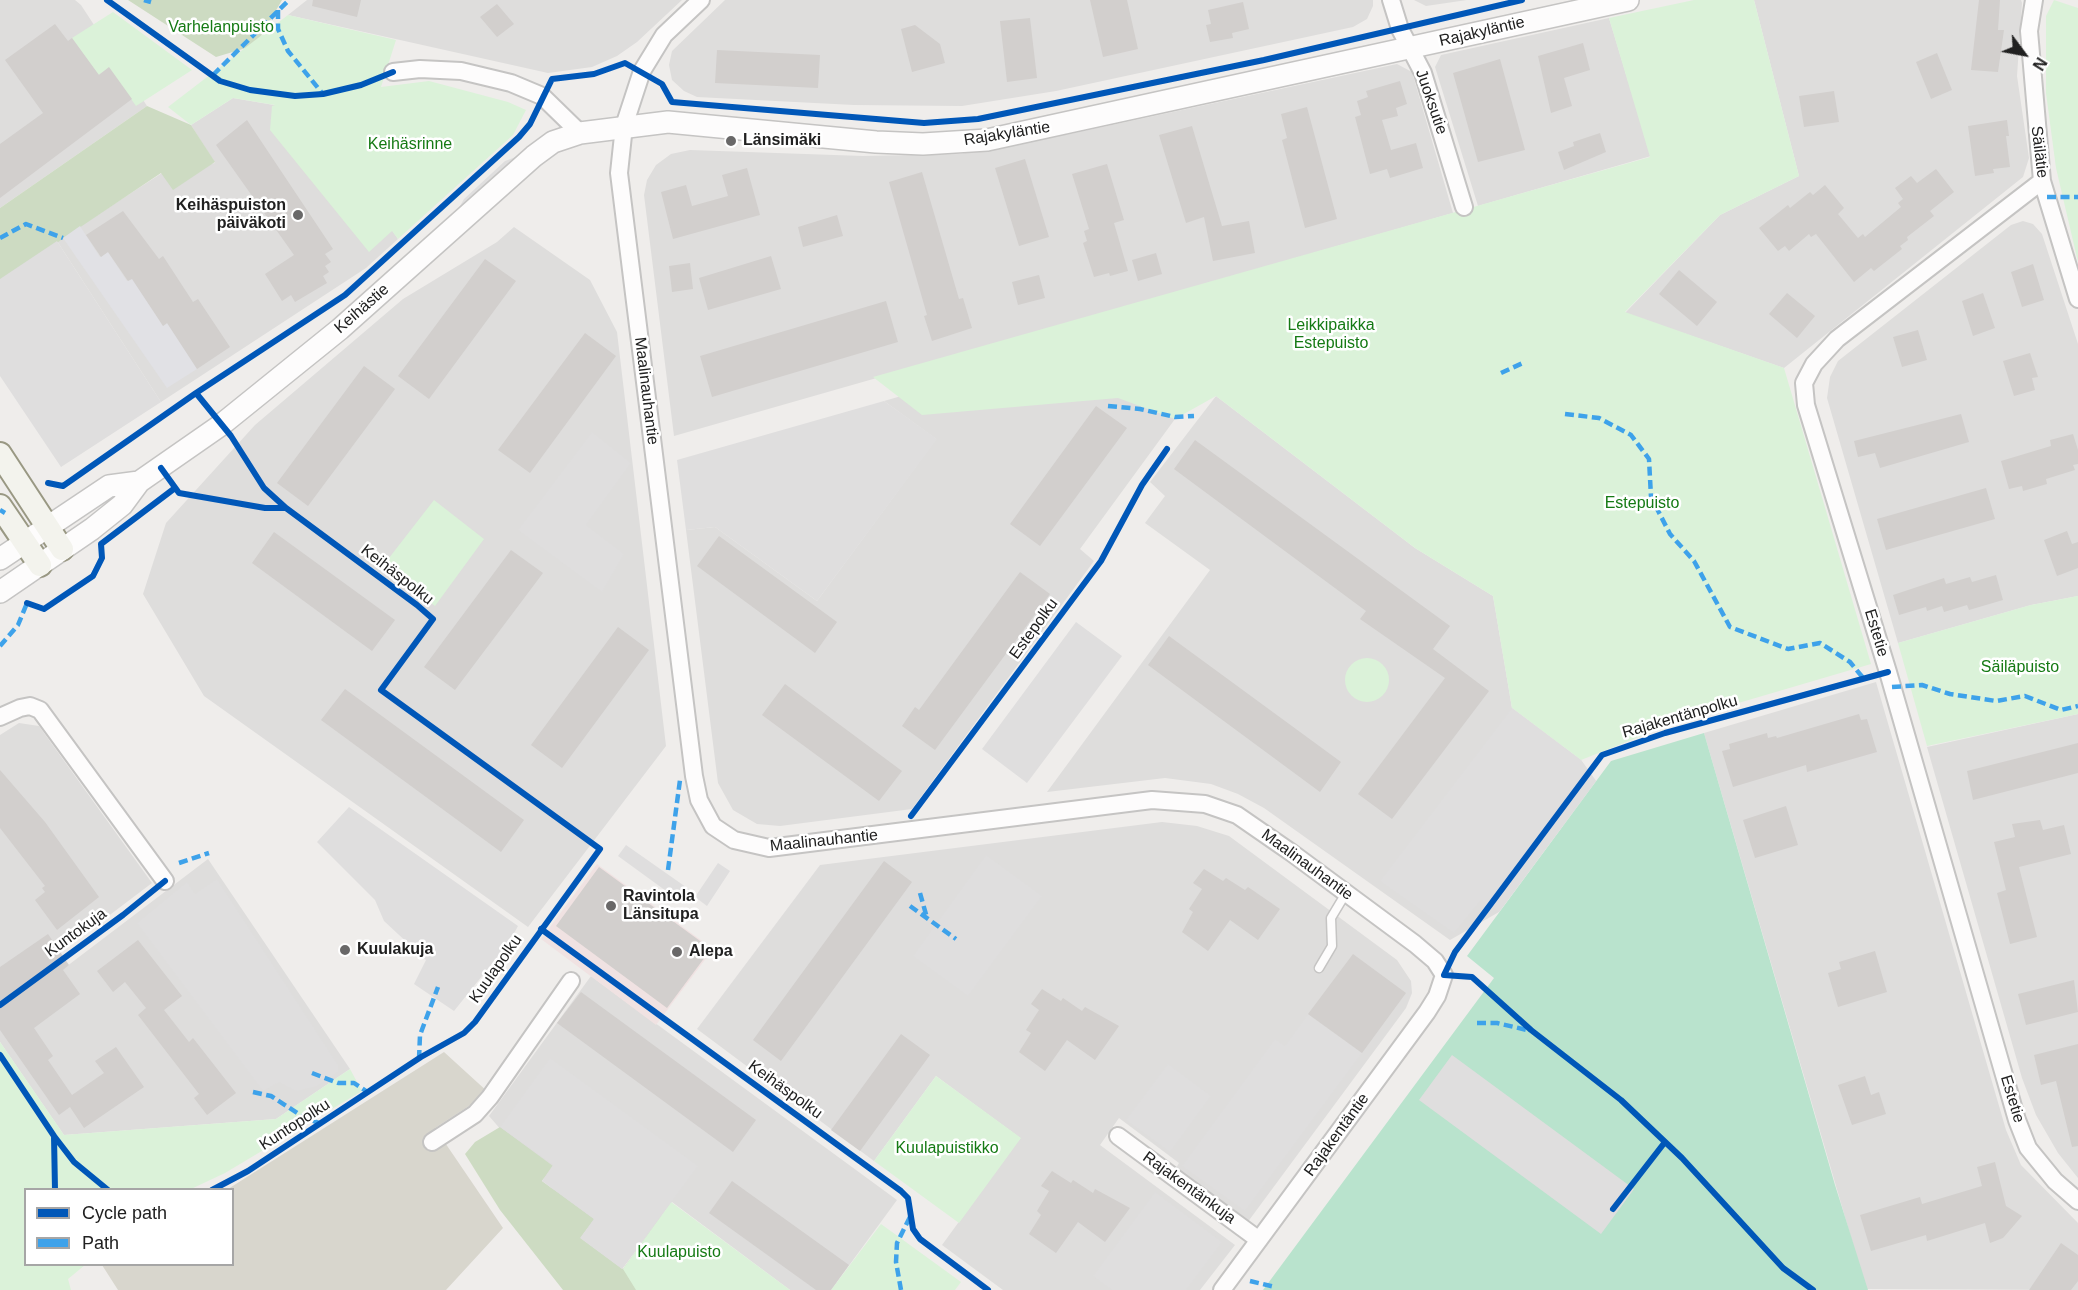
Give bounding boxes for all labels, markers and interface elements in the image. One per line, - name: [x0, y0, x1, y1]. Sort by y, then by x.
- street label: Rajakyläntie: [1437, 13, 1527, 51]
- park label: Varhelanpuisto: [168, 18, 274, 38]
- north arrow: [1994, 24, 2054, 84]
- text: N: [2029, 54, 2050, 73]
- street label: Juoksutie: [1411, 67, 1451, 137]
- street label: Rajakyläntie: [962, 118, 1052, 150]
- street label: Säilätie: [2026, 125, 2052, 179]
- place label: Länsimäki: [743, 131, 821, 151]
- marker: Länsimäki: [724, 134, 738, 148]
- park label: Keihäsrinne: [368, 135, 452, 155]
- place label: Keihäspuiston päiväkoti: [176, 196, 286, 234]
- marker: Keihäspuiston päiväkoti: [291, 208, 305, 222]
- street label: Keihästie: [331, 280, 393, 338]
- park label: Leikkipaikka Estepuisto: [1287, 316, 1375, 354]
- street label: Maalinauhantie: [630, 336, 662, 446]
- park label: Estepuisto: [1605, 494, 1679, 514]
- street label: Keihäspolku: [357, 541, 437, 609]
- street label: Estepolku: [1006, 595, 1062, 663]
- street label: Estetie: [1860, 607, 1892, 659]
- park label: Säiläpuisto: [1981, 658, 2059, 678]
- street label: Rajakentänpolku: [1620, 691, 1740, 743]
- street label: Maalinauhantie: [1257, 825, 1357, 905]
- street label: Maalinauhantie: [769, 826, 879, 856]
- place label: Ravintola Länsitupa: [623, 887, 699, 925]
- marker: Ravintola Länsitupa: [604, 899, 618, 913]
- street label: Kuntokuja: [42, 904, 110, 962]
- street label: Kuulapolku: [465, 931, 527, 1007]
- place label: Kuulakuja: [357, 940, 433, 960]
- place label: Alepa: [689, 942, 733, 962]
- marker: Kuulakuja: [338, 943, 352, 957]
- marker: Alepa: [670, 945, 684, 959]
- street label: Keihäspolku: [744, 1057, 826, 1123]
- street label: Estetie: [1996, 1073, 2028, 1125]
- street label: Rajakentäntie: [1300, 1090, 1374, 1180]
- street label: Kuntopolku: [256, 1095, 334, 1155]
- park label: Kuulapuistikko: [895, 1139, 999, 1159]
- street label: Rajakentänkuja: [1139, 1148, 1239, 1228]
- legend: [24, 1188, 234, 1266]
- text: Cycle path: [82, 1203, 167, 1223]
- text: Path: [82, 1233, 119, 1253]
- park label: Kuulapuisto: [637, 1243, 721, 1263]

